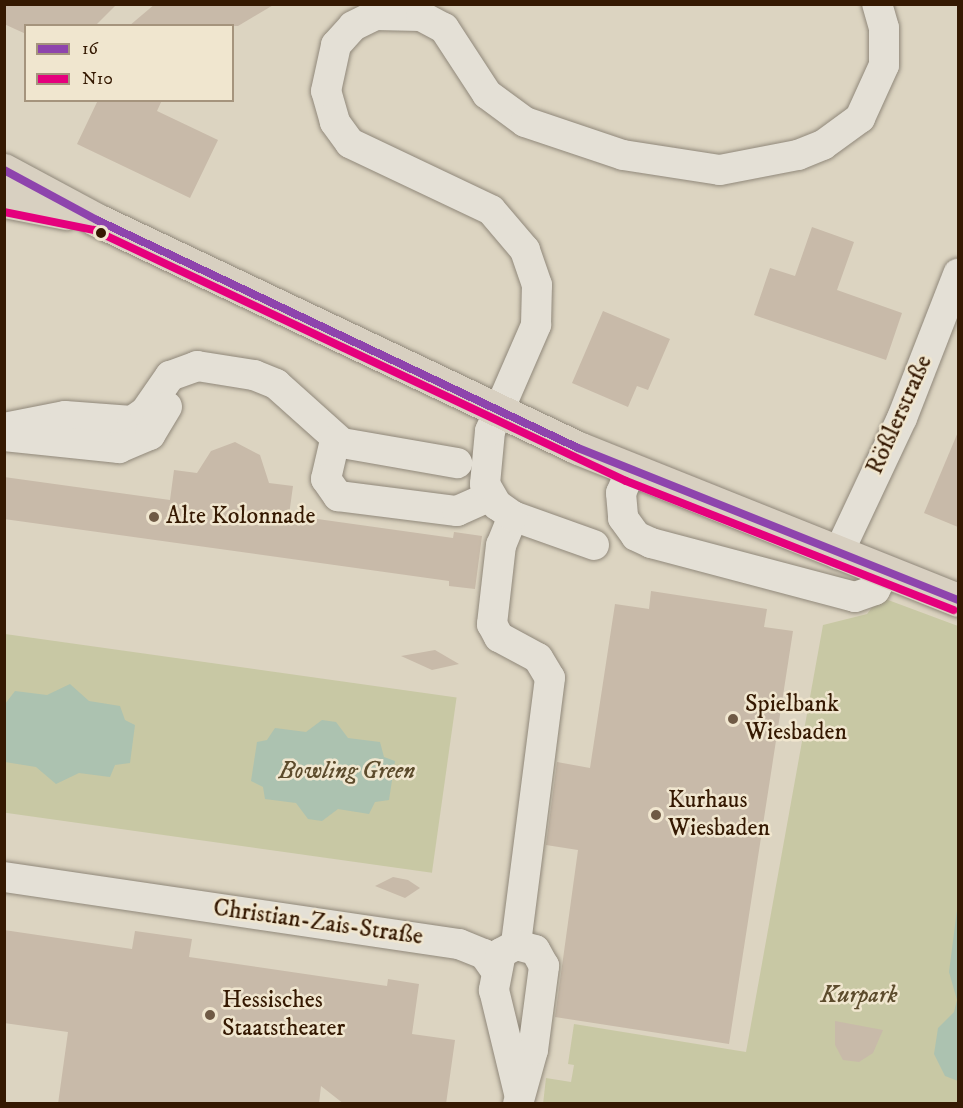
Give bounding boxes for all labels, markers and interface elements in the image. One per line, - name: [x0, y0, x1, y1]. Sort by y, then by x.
- legend: [24, 24, 234, 102]
- text: 16: [82, 38, 98, 60]
- text: N10: [82, 68, 113, 90]
- unlabelled marker: [95, 227, 107, 239]
- street label: Rößlerstraße: [861, 351, 939, 479]
- place label: Alte Kolonnade: [166, 503, 315, 531]
- marker: Alte Kolonnade: [147, 510, 161, 524]
- place label: Spielbank Wiesbaden: [745, 691, 847, 747]
- marker: Spielbank Wiesbaden: [726, 712, 740, 726]
- park label: Bowling Green: [279, 758, 415, 786]
- place label: Kurhaus Wiesbaden: [668, 787, 770, 843]
- marker: Kurhaus Wiesbaden: [649, 808, 663, 822]
- street label: Christian-Zais-Straße: [211, 894, 425, 952]
- park label: Kurpark: [821, 982, 897, 1010]
- place label: Hessisches Staatstheater: [222, 987, 345, 1043]
- marker: Hessisches Staatstheater: [203, 1008, 217, 1022]

